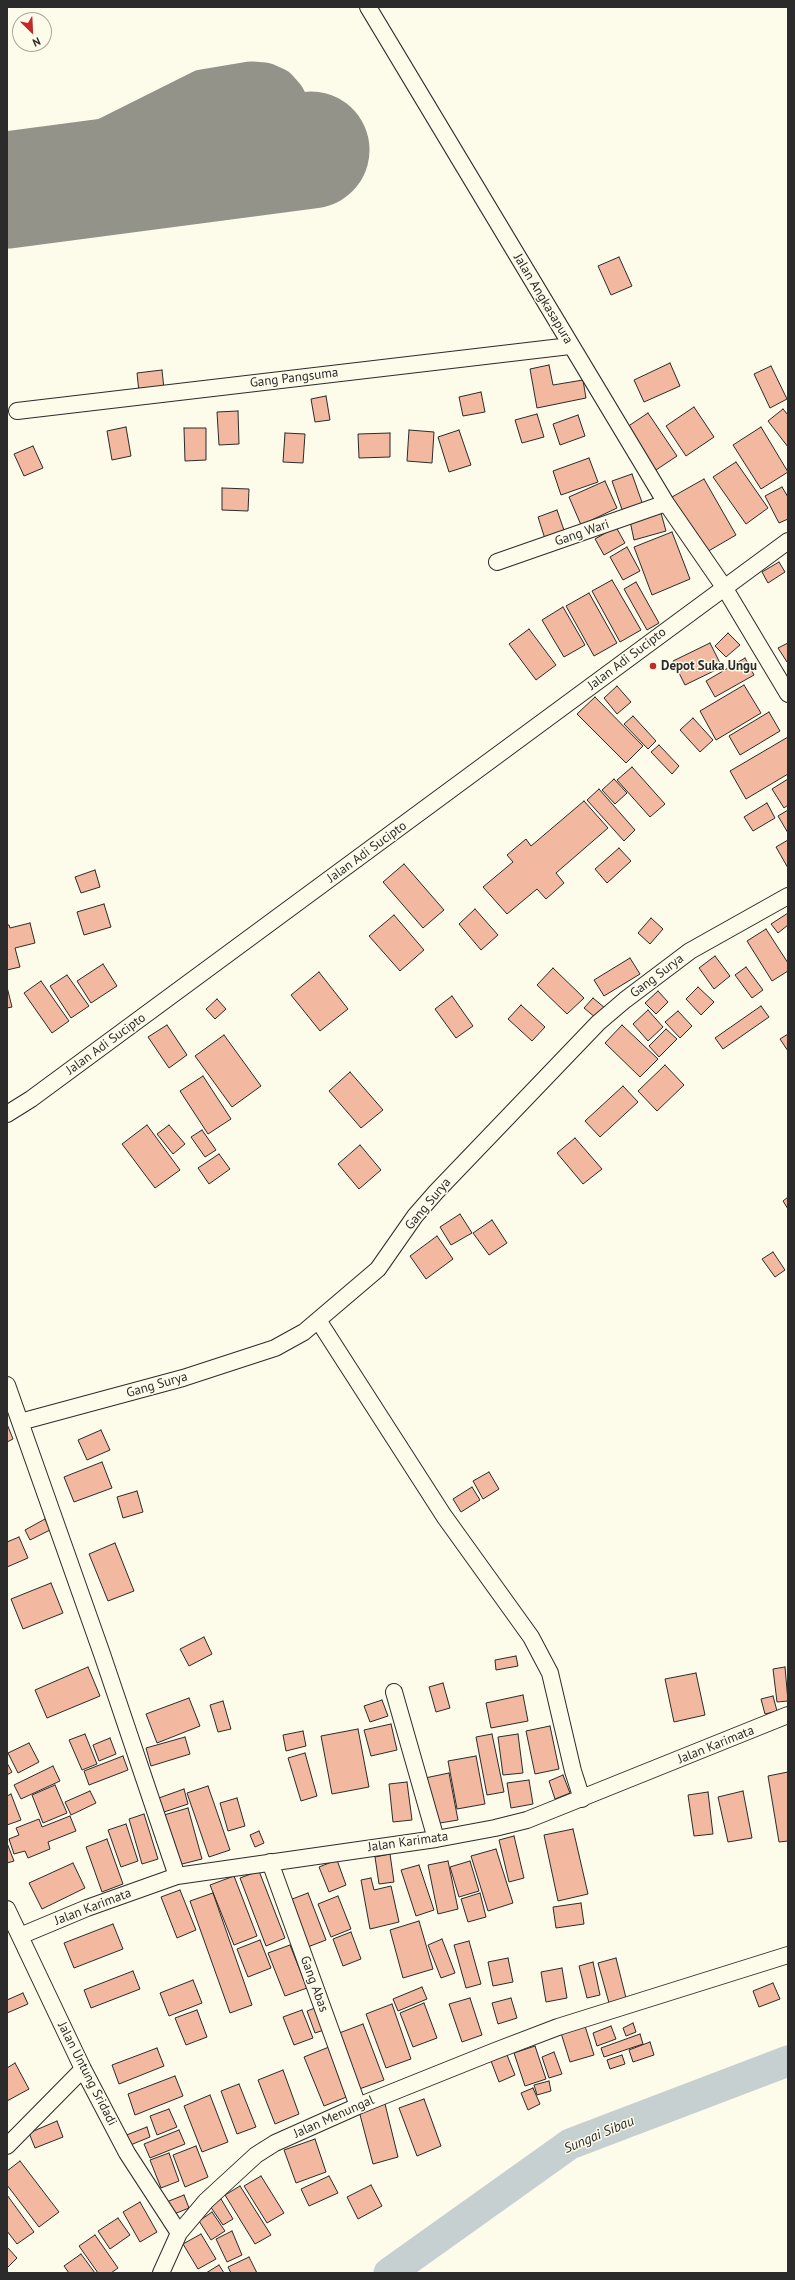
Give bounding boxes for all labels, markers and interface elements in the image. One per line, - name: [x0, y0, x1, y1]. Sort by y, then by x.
- north arrow: [12, 12, 52, 52]
- text: N: [30, 34, 43, 50]
- street label: Jalan Angkasapura: [510, 251, 576, 347]
- street label: Gang Pangsuma: [249, 365, 339, 391]
- street label: Gang Wari: [553, 516, 611, 550]
- street label: Jalan Adi Sucipto: [585, 624, 669, 694]
- place label: Depot Suka Ungu: [661, 658, 757, 674]
- marker: Depot Suka Ungu: [648, 661, 658, 671]
- street label: Jalan Adi Sucipto: [324, 818, 410, 886]
- street label: Gang Surya: [627, 951, 687, 1001]
- street label: Jalan Adi Sucipto: [63, 1010, 149, 1078]
- street label: Gang Surya: [402, 1175, 454, 1233]
- street label: Gang Surya: [125, 1369, 189, 1401]
- street label: Jalan Karimata: [676, 1723, 756, 1767]
- street label: Jalan Karimata: [367, 1829, 449, 1855]
- street label: Jalan Karimata: [52, 1885, 134, 1929]
- street label: Gang Abas: [297, 1954, 331, 2014]
- street label: Jalan Untung Sridadi: [54, 2020, 120, 2128]
- street label: Jalan Menungal: [291, 2092, 377, 2142]
- water label: Sungai Sibau: [561, 2113, 637, 2157]

